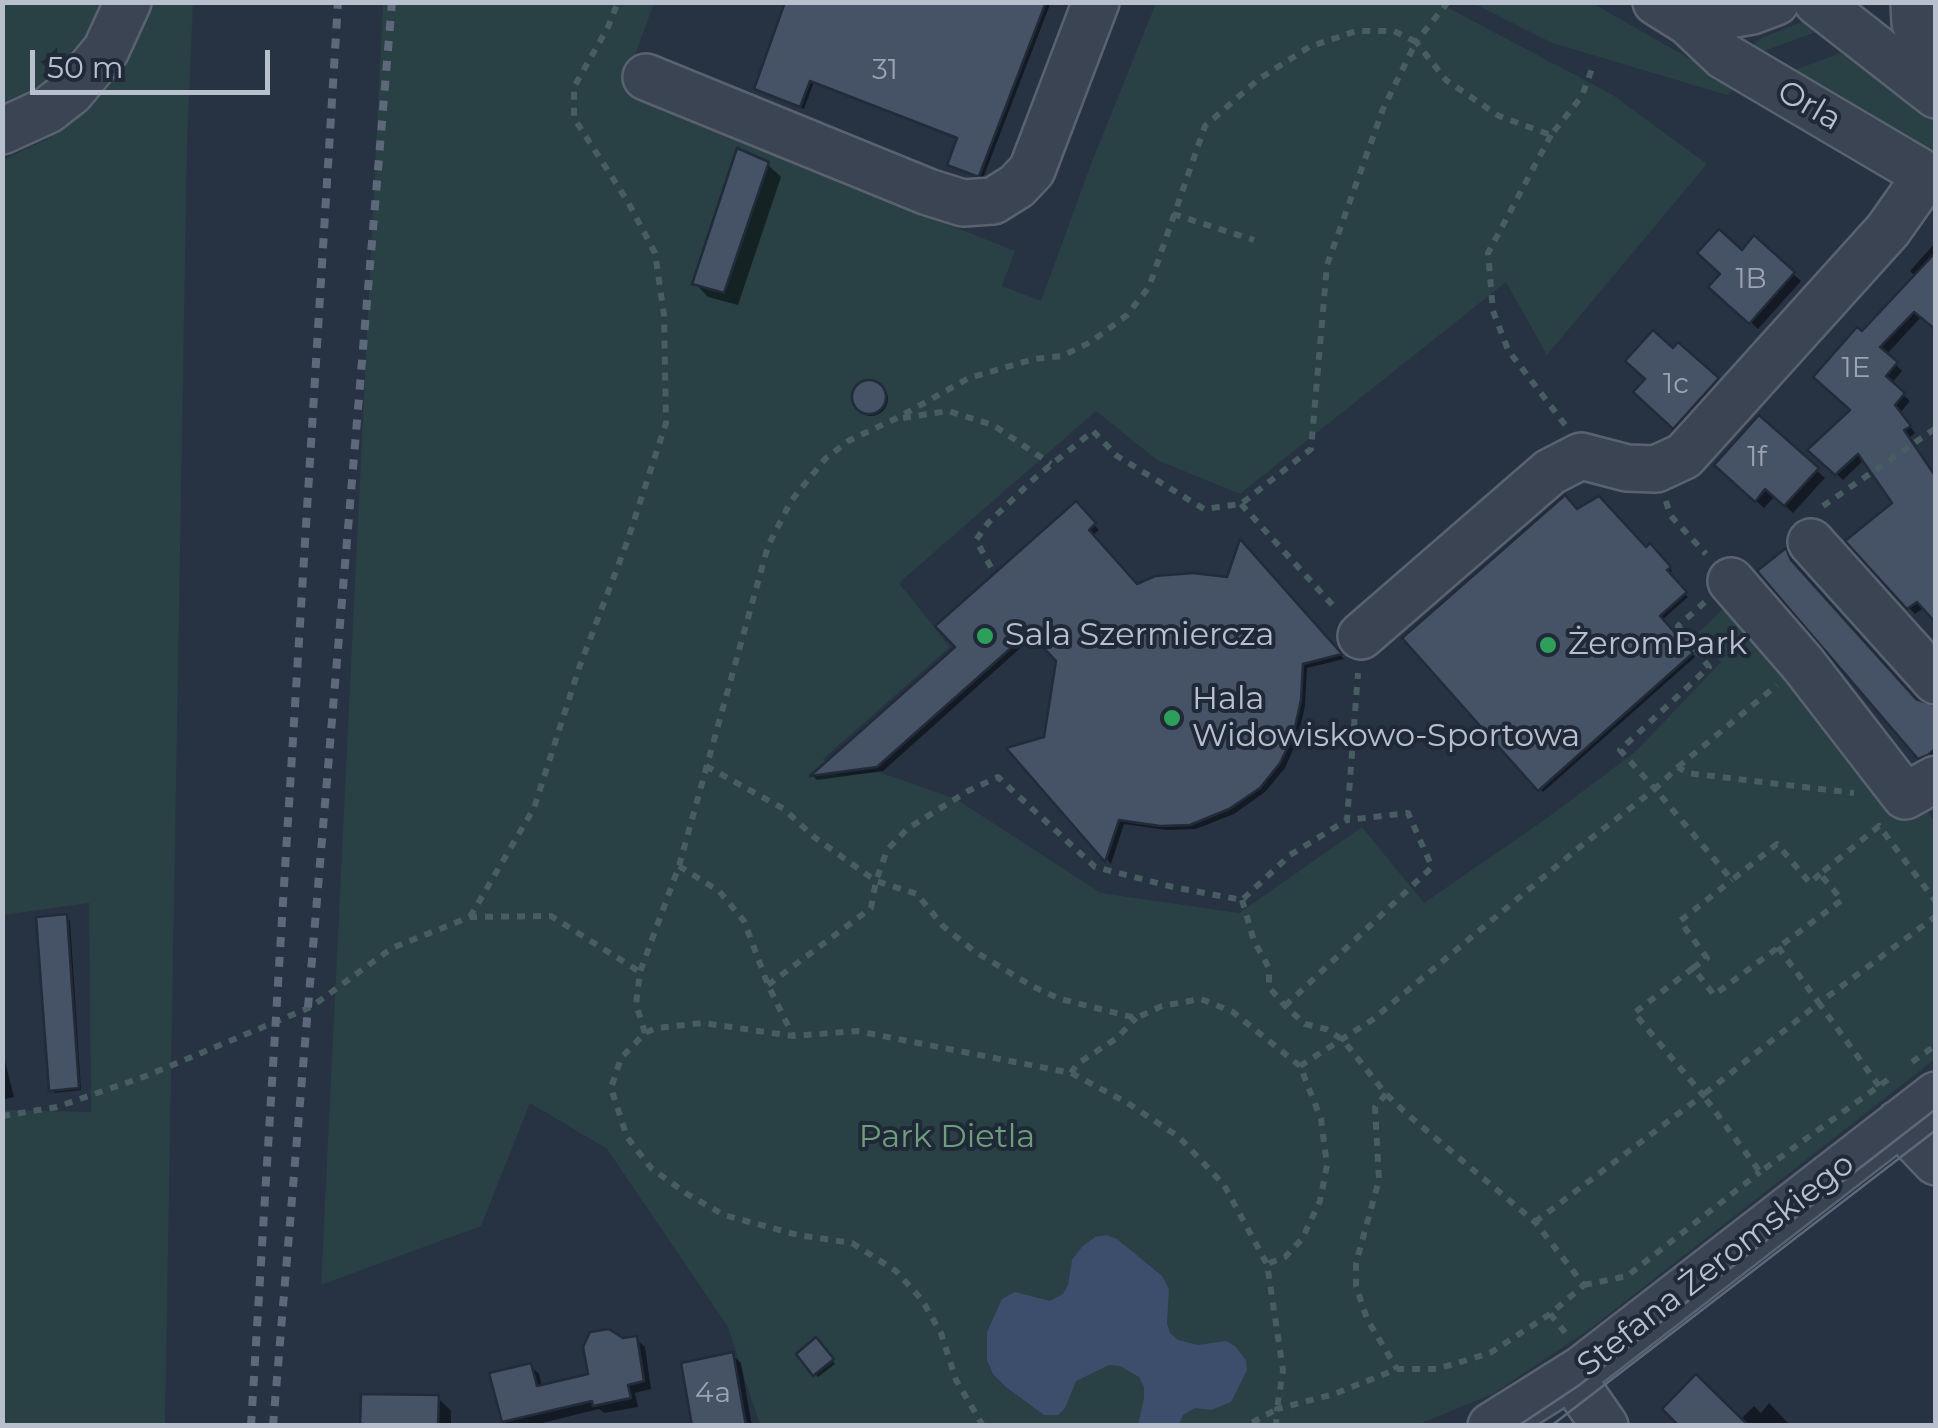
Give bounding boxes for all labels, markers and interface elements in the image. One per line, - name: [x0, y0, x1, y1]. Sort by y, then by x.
- scale bar: [35, 30, 275, 92]
- text: 50 m: [47, 49, 124, 86]
- house number: 31: [872, 54, 898, 88]
- street label: Orla: [1770, 73, 1848, 139]
- house number: 1B: [1735, 263, 1767, 297]
- house number: 1E: [1842, 352, 1870, 386]
- house number: 1c: [1663, 368, 1689, 402]
- house number: 1f: [1747, 441, 1767, 475]
- place label: Sala Szermiercza: [1005, 617, 1274, 655]
- marker: Sala Szermiercza: [974, 625, 996, 647]
- place label: ŻeromPark: [1568, 626, 1747, 664]
- marker: ŻeromPark: [1537, 634, 1559, 656]
- place label: Hala Widowiskowo-Sportowa: [1192, 681, 1580, 756]
- marker: Hala Widowiskowo-Sportowa: [1161, 707, 1183, 729]
- park label: Park Dietla: [859, 1119, 1035, 1157]
- street label: Stefana Żeromskiego: [1570, 1145, 1862, 1385]
- house number: 4a: [695, 1377, 731, 1411]

